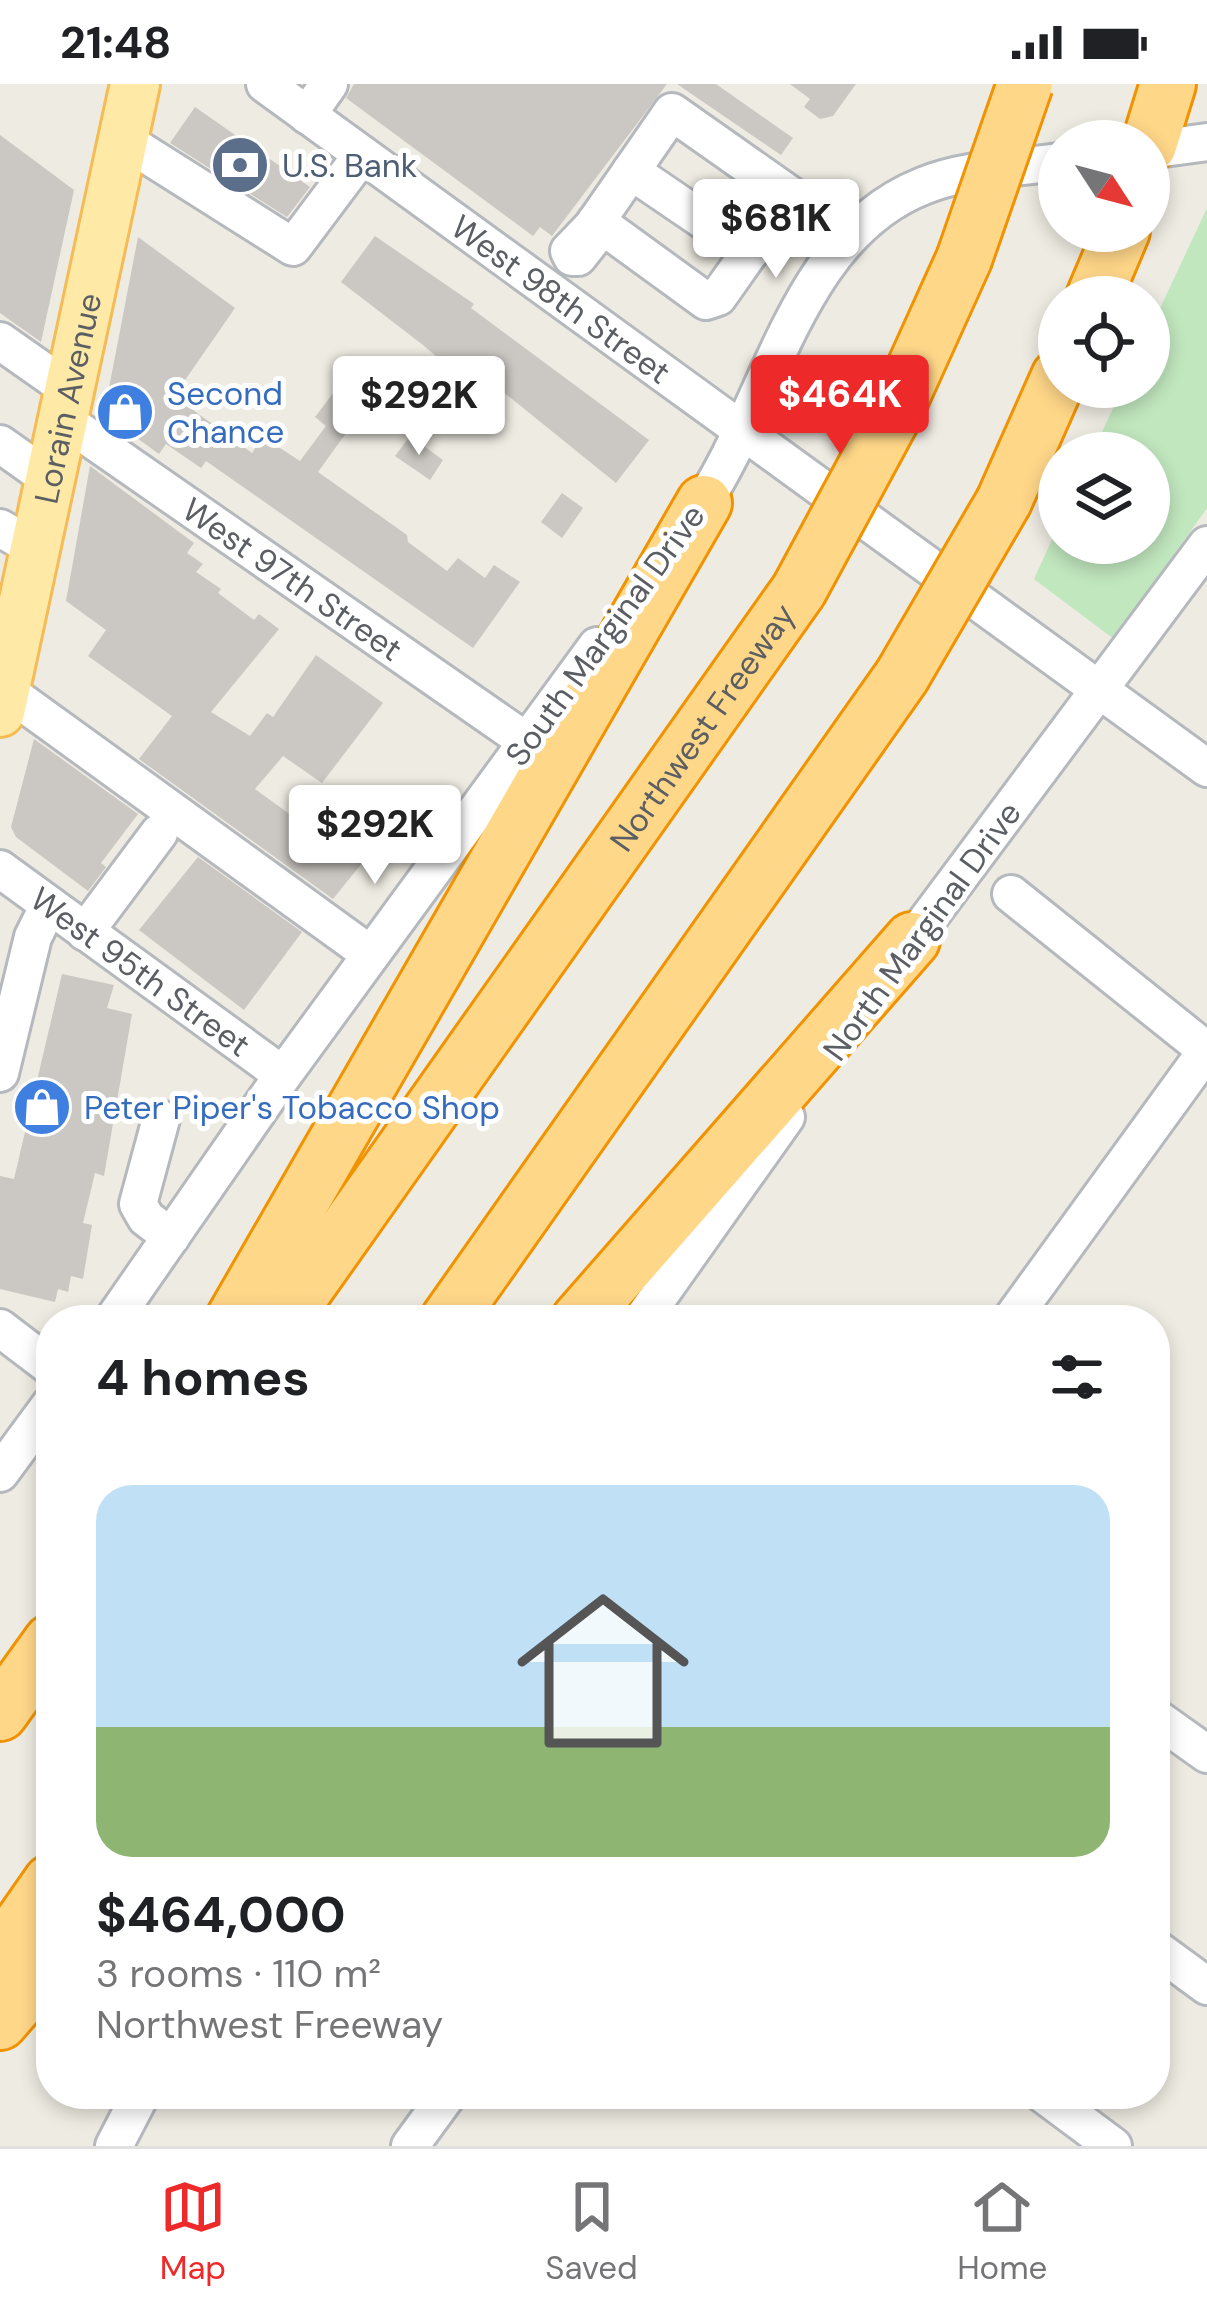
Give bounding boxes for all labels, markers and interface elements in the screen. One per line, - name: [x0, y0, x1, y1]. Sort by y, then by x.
- text: 21:48: [60, 13, 172, 72]
- north arrow: [1038, 120, 1170, 252]
- map controls: [1038, 120, 1170, 564]
- bank icon: U.S. Bank: [209, 134, 271, 196]
- place label: U.S. Bank: [282, 144, 418, 187]
- pin: $681K: [692, 179, 860, 281]
- text: $681K: [720, 192, 832, 243]
- street label: West 98th Street: [443, 205, 679, 393]
- button: locate: [1038, 276, 1170, 408]
- street label: Lorain Avenue: [24, 289, 111, 507]
- pin: $464K: [756, 355, 924, 457]
- pin: $292K: [335, 356, 503, 458]
- text: $464K: [778, 368, 902, 419]
- text: $292K: [360, 369, 478, 420]
- place label: Second Chance: [167, 372, 284, 453]
- shop icon: Second Chance: [94, 381, 156, 443]
- button: layers: [1038, 432, 1170, 564]
- street label: West 97th Street: [174, 488, 411, 670]
- street label: South Marginal Drive: [496, 496, 714, 774]
- street label: Northwest Freeway: [600, 595, 804, 860]
- pin: $292K: [291, 785, 459, 887]
- street label: North Marginal Drive: [813, 793, 1031, 1069]
- text: $292K: [316, 798, 434, 849]
- street label: West 95th Street: [22, 877, 259, 1066]
- shop icon: Peter Piper's Tobacco Shop: [11, 1076, 73, 1138]
- place label: Peter Piper's Tobacco Shop: [84, 1086, 500, 1129]
- text: 4 homes: [96, 1344, 310, 1411]
- icon: filters: [1044, 1344, 1110, 1410]
- icon: home: [495, 1563, 711, 1779]
- text: $464,000: [96, 1881, 346, 1948]
- text: 3 rooms · 110 m²: [96, 1948, 381, 1999]
- text: Northwest Freeway: [96, 1999, 443, 2050]
- tab: Map: [160, 2174, 226, 2289]
- tab: Saved: [545, 2174, 638, 2289]
- tab: Home: [957, 2174, 1047, 2289]

